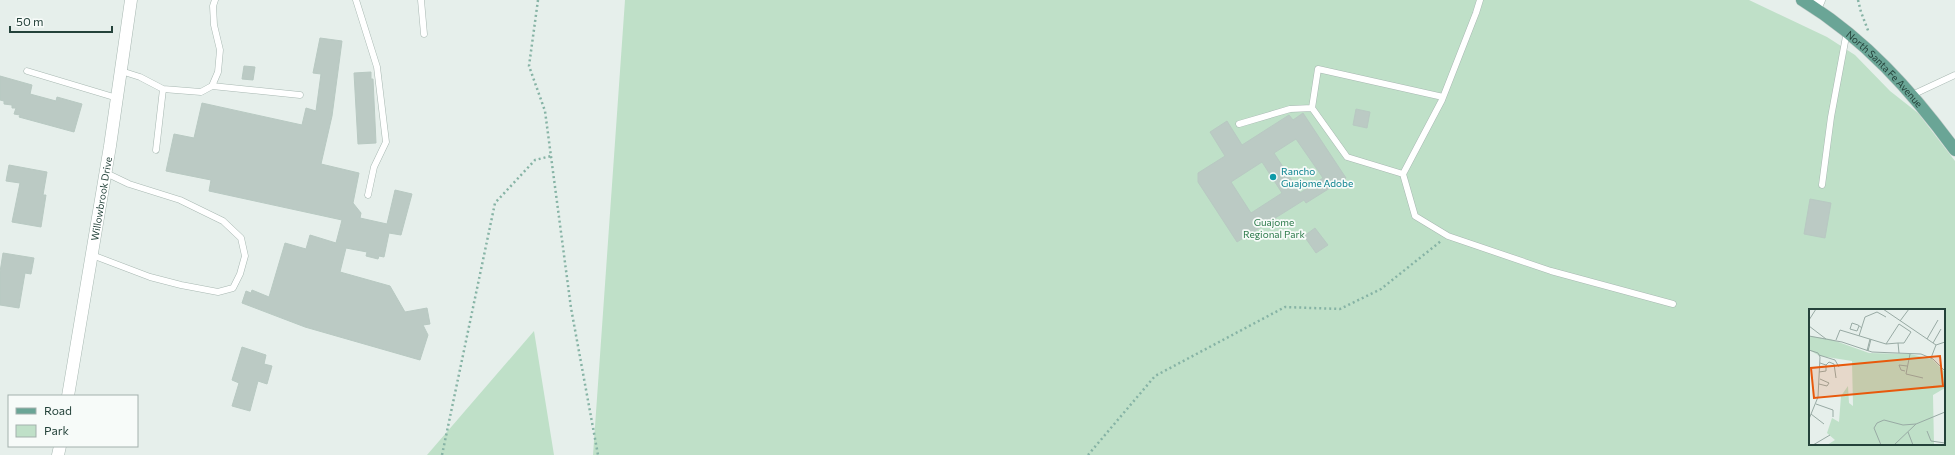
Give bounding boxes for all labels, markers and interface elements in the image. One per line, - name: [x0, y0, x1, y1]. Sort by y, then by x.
- scale bar: [10, 8, 112, 34]
- text: 50 m: [16, 14, 44, 28]
- street label: North Santa Fe Avenue: [1844, 28, 1925, 110]
- street label: Willowbrook Drive: [88, 156, 114, 242]
- place label: Rancho Guajome Adobe: [1281, 165, 1353, 189]
- marker: Rancho Guajome Adobe: [1268, 172, 1278, 182]
- park label: Guajome Regional Park: [1243, 216, 1306, 240]
- inset map: [1809, 309, 1945, 445]
- legend: [8, 395, 138, 447]
- text: Road: [44, 403, 72, 417]
- text: Park: [44, 423, 70, 437]

